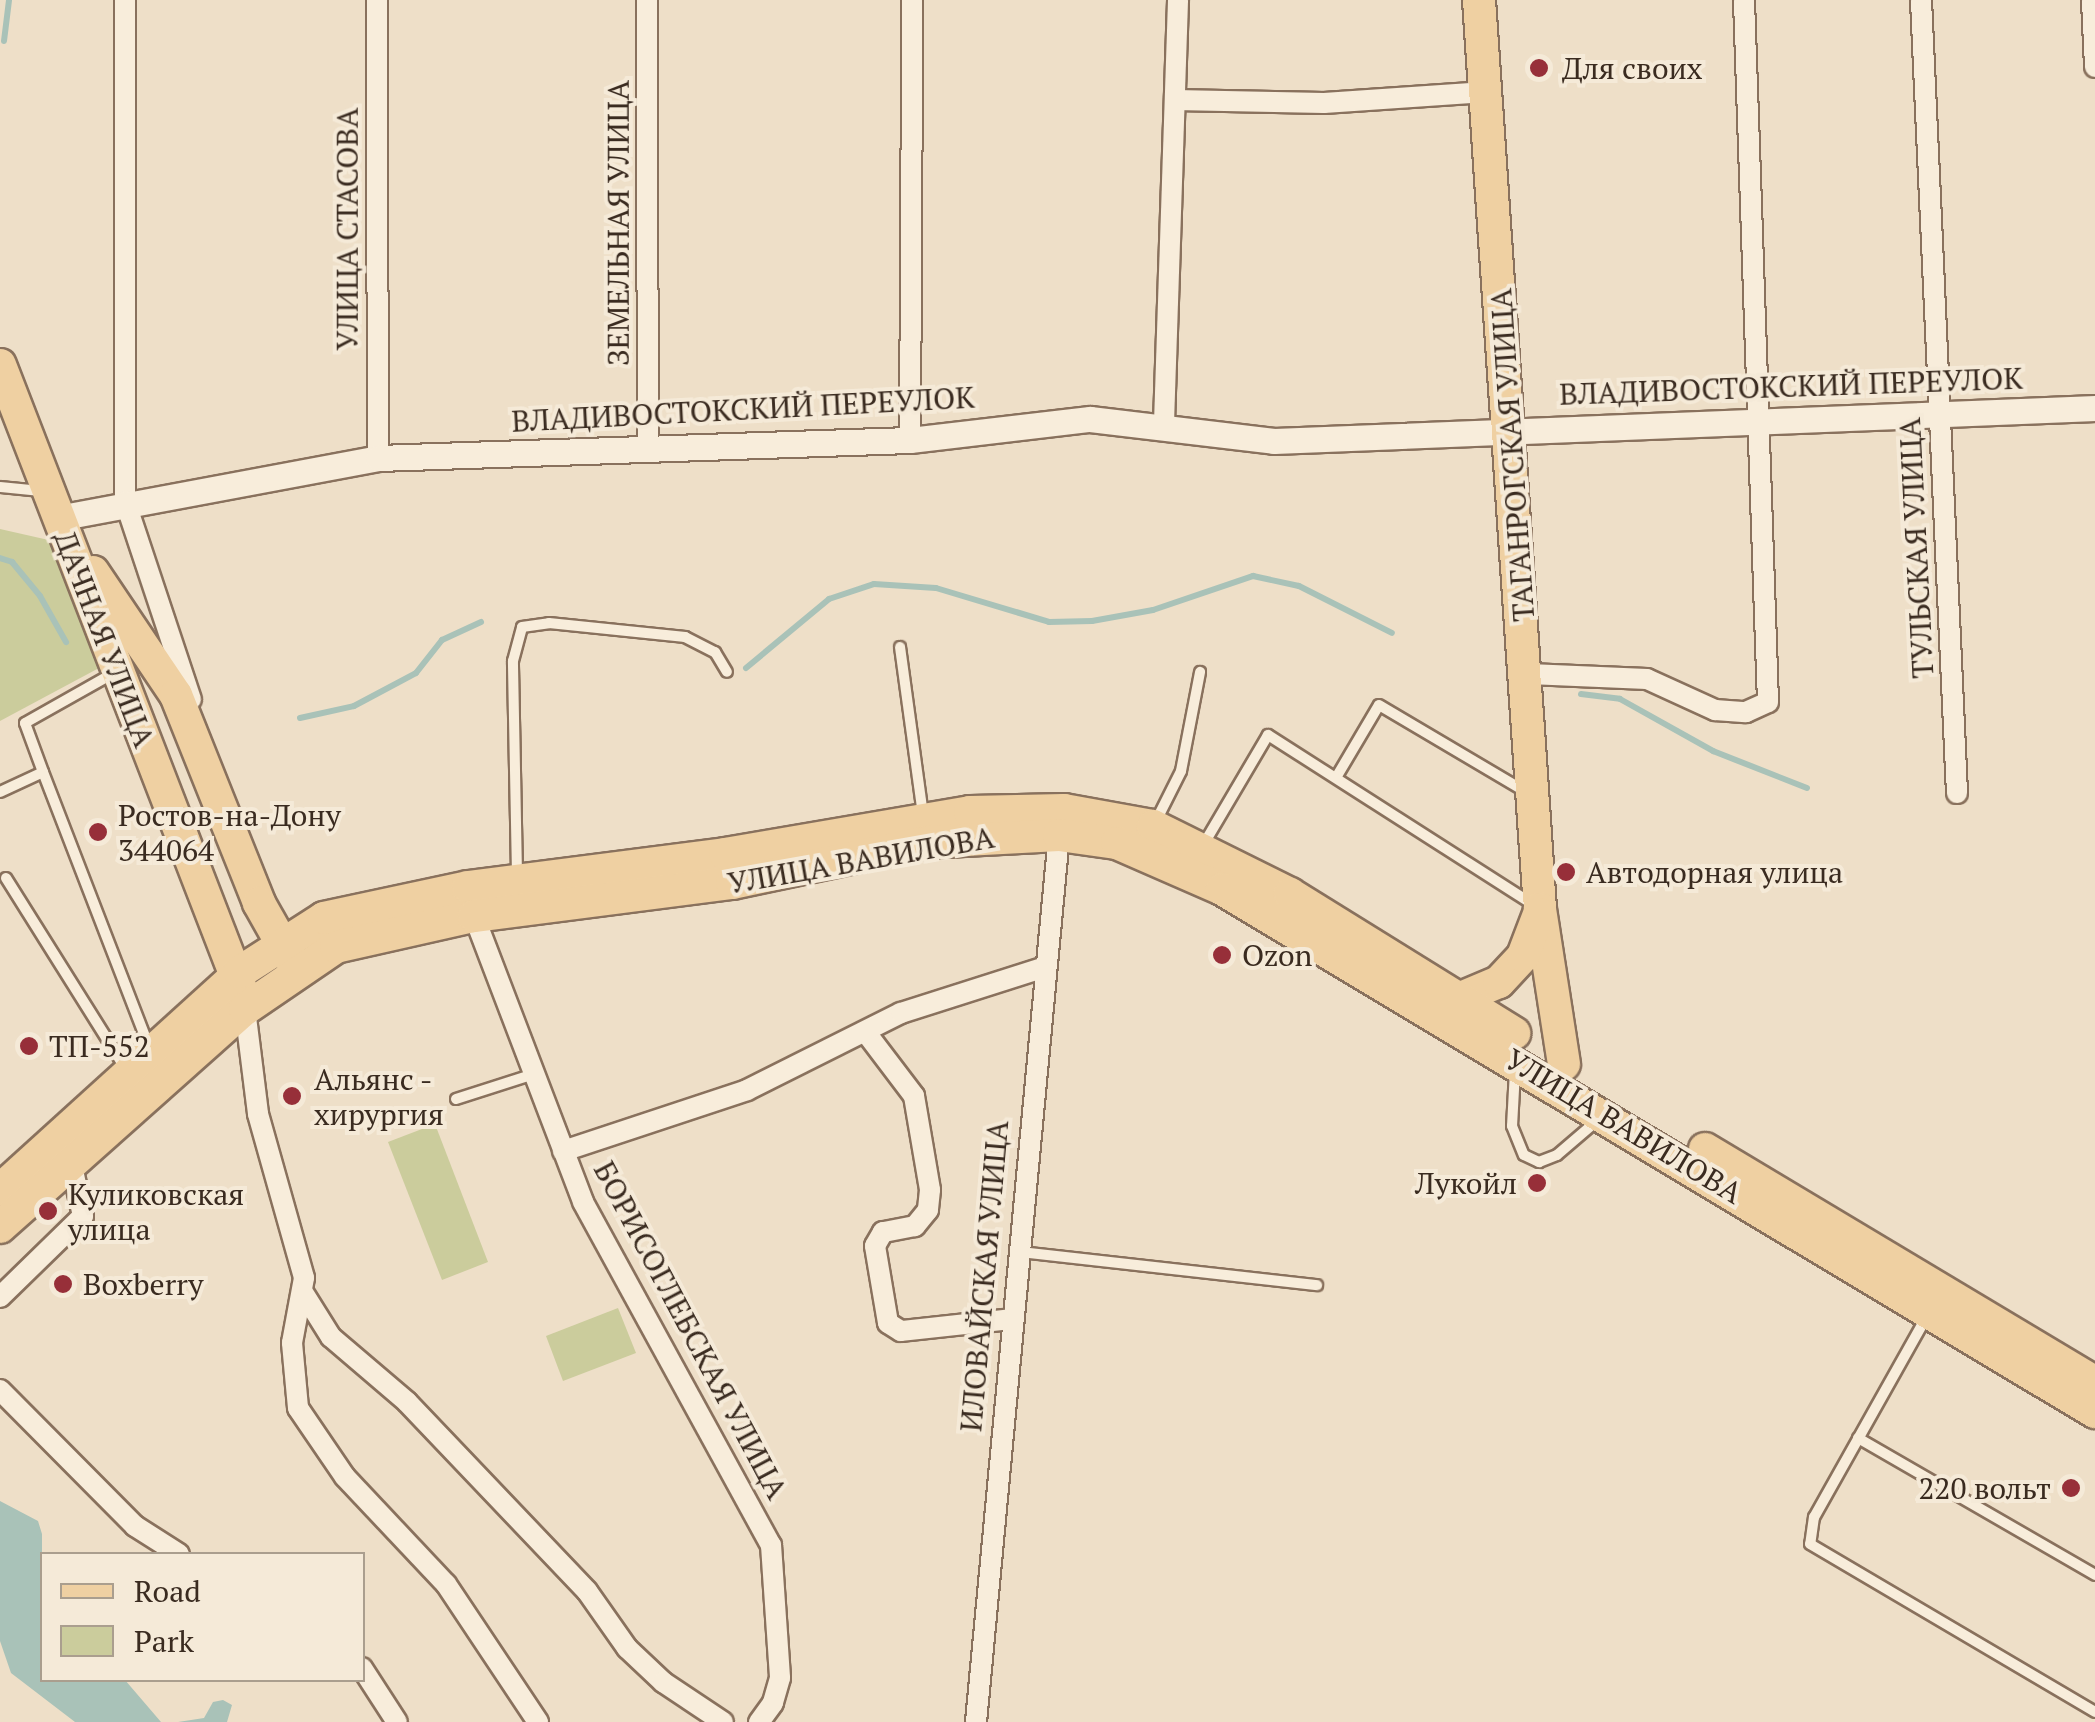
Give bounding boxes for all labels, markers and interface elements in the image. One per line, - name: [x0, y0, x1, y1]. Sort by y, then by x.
- place label: Для своих: [1562, 50, 1702, 86]
- marker: Для своих: [1526, 55, 1552, 81]
- street label: ЗЕМЕЛЬНАЯ УЛИЦА: [600, 80, 636, 366]
- street label: УЛИЦА СТАСОВА: [329, 107, 365, 351]
- street label: ТАГАНРОГСКАЯ УЛИЦА: [1482, 287, 1542, 623]
- street label: ВЛАДИВОСТОКСКИЙ ПЕРЕУЛОК: [1559, 360, 2023, 412]
- street label: ВЛАДИВОСТОКСКИЙ ПЕРЕУЛОК: [511, 379, 975, 439]
- street label: ТУЛЬСКАЯ УЛИЦА: [1891, 416, 1941, 680]
- street label: ДАЧНАЯ УЛИЦА: [47, 525, 163, 753]
- place label: Ростов-на-Дону 344064: [118, 797, 341, 868]
- street label: УЛИЦА ВАВИЛОВА: [725, 819, 997, 901]
- marker: Ростов-на-Дону 344064: [87, 821, 109, 843]
- place label: Автодорная улица: [1586, 854, 1843, 890]
- marker: Автодорная улица: [1555, 861, 1577, 883]
- place label: Ozon: [1242, 937, 1312, 973]
- marker: Ozon: [1211, 944, 1233, 966]
- place label: ТП-552: [49, 1028, 150, 1064]
- marker: ТП-552: [18, 1035, 40, 1057]
- street label: УЛИЦА ВАВИЛОВА: [1499, 1041, 1749, 1211]
- place label: Альянс - хирургия: [314, 1061, 444, 1132]
- marker: Альянс - хирургия: [279, 1083, 305, 1109]
- street label: ИЛОВАЙСКАЯ УЛИЦА: [952, 1119, 1016, 1433]
- street label: БОРИСОГЛЕБСКАЯ УЛИЦА: [586, 1155, 796, 1505]
- place label: Лукойл: [1415, 1165, 1517, 1201]
- marker: Лукойл: [1526, 1172, 1548, 1194]
- place label: Куликовская улица: [68, 1176, 244, 1246]
- marker: Куликовская улица: [37, 1200, 59, 1222]
- place label: Boxberry: [83, 1266, 203, 1302]
- marker: Boxberry: [52, 1273, 74, 1295]
- place label: 220 вольт: [1919, 1470, 2051, 1506]
- marker: 220 вольт: [2060, 1477, 2082, 1499]
- legend: [40, 1552, 365, 1682]
- text: Road: [134, 1571, 201, 1611]
- text: Park: [134, 1621, 194, 1661]

